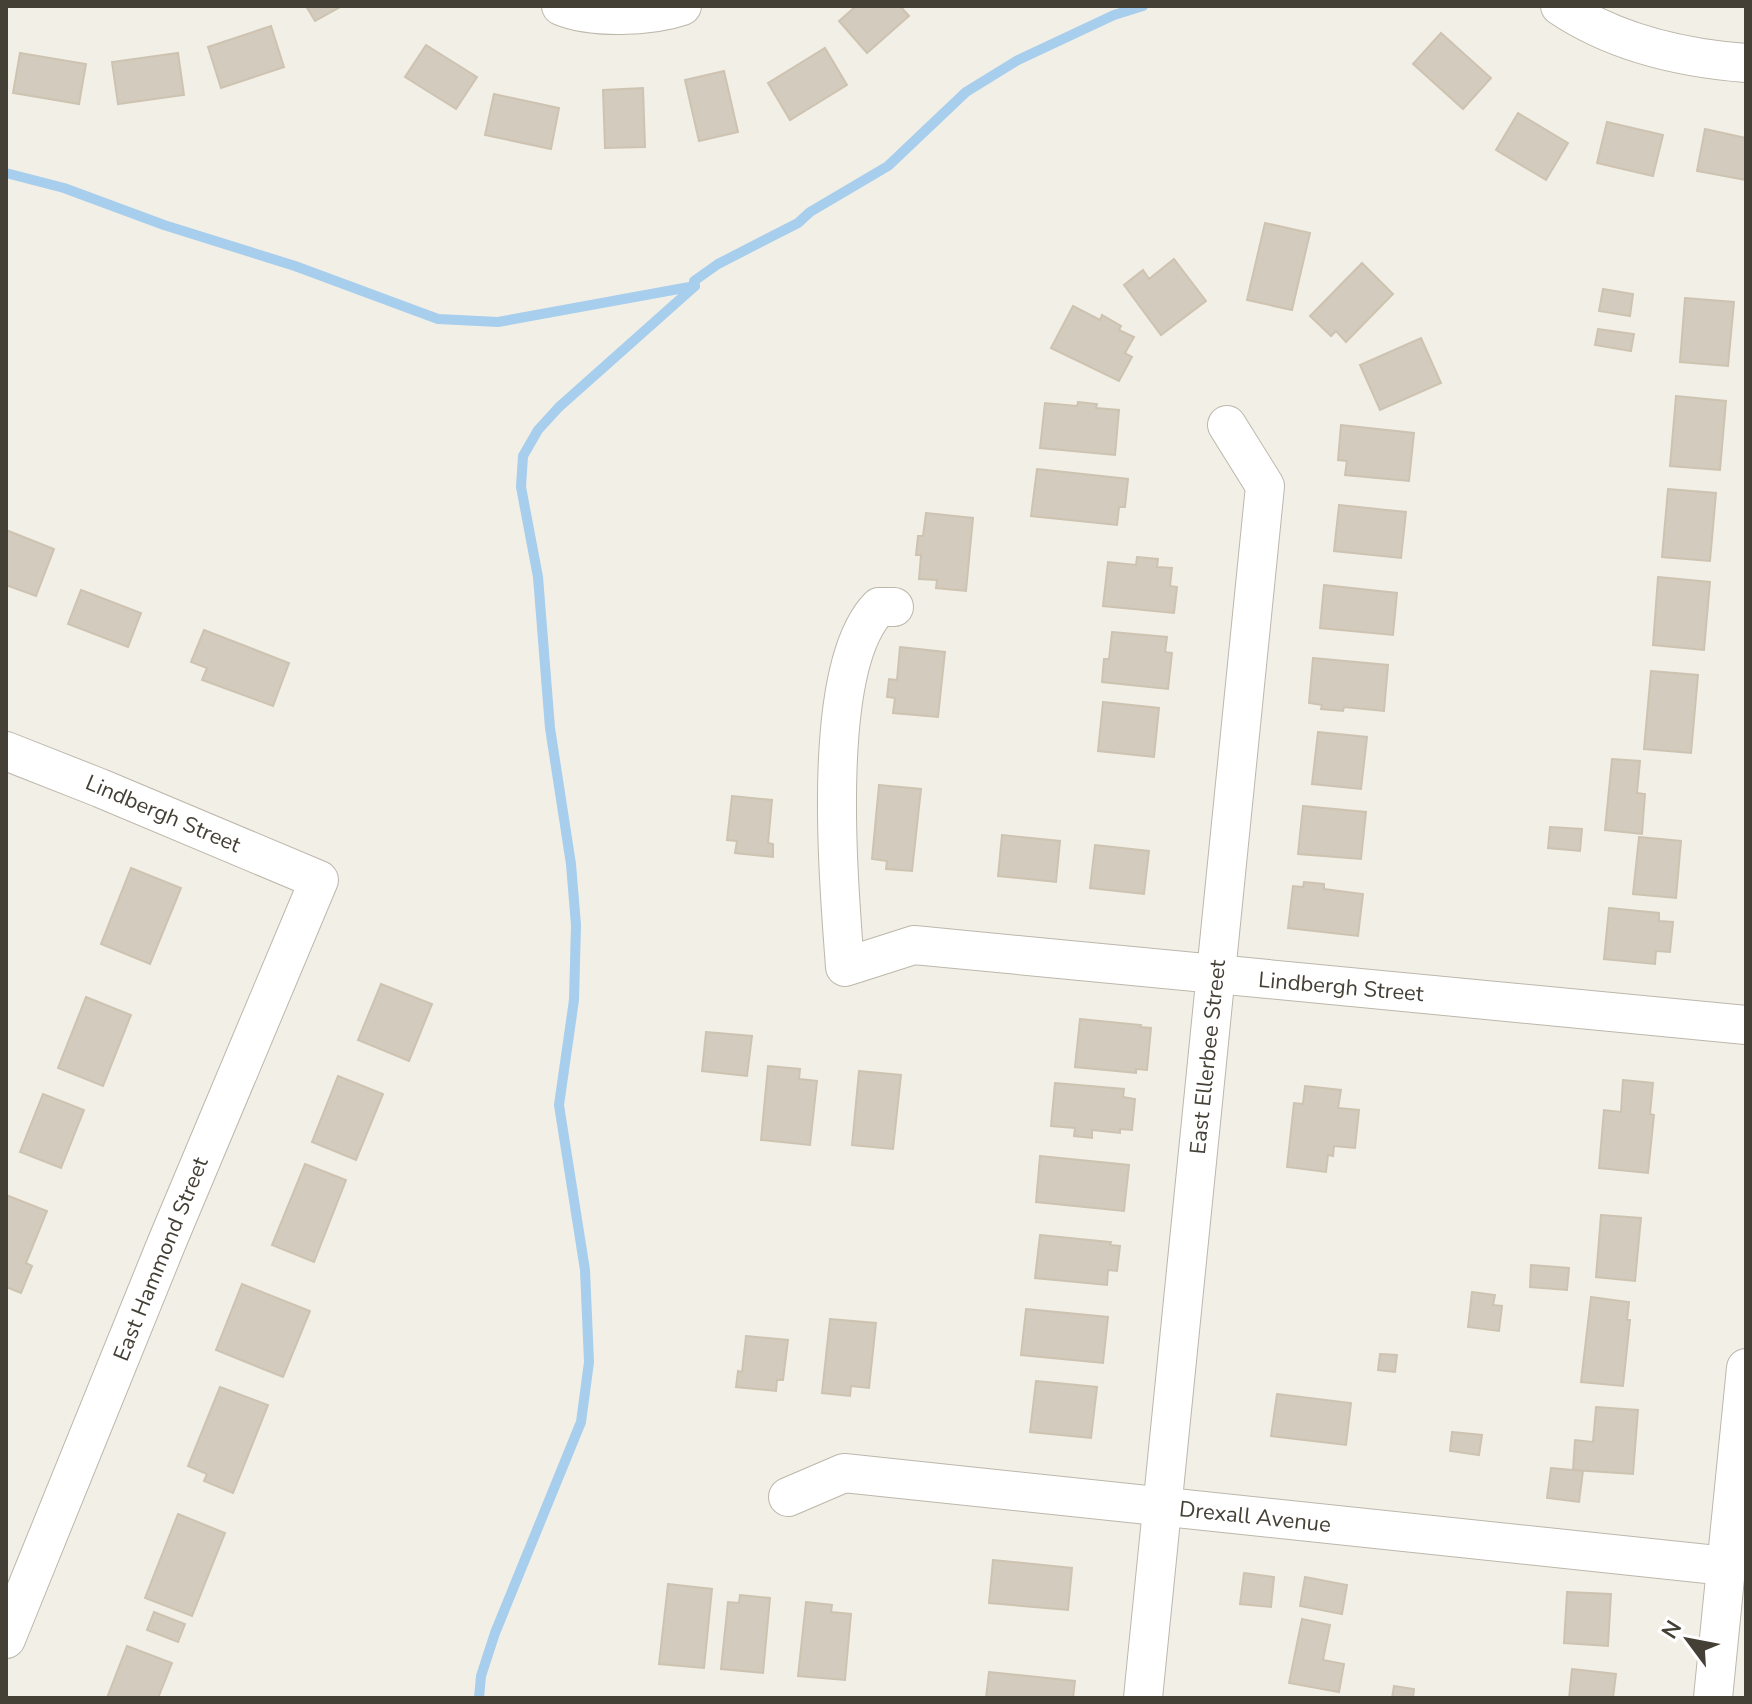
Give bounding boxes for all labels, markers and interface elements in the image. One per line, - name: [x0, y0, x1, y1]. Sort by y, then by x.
- street label: Lindbergh Street: [81, 768, 245, 860]
- street label: East Ellerbee Street: [1183, 958, 1233, 1156]
- street label: Lindbergh Street: [1257, 965, 1425, 1009]
- street label: East Hammond Street: [106, 1152, 216, 1365]
- street label: Drexall Avenue: [1178, 1494, 1332, 1540]
- north arrow: [1648, 1600, 1728, 1680]
- text: N: [1655, 1615, 1689, 1645]

